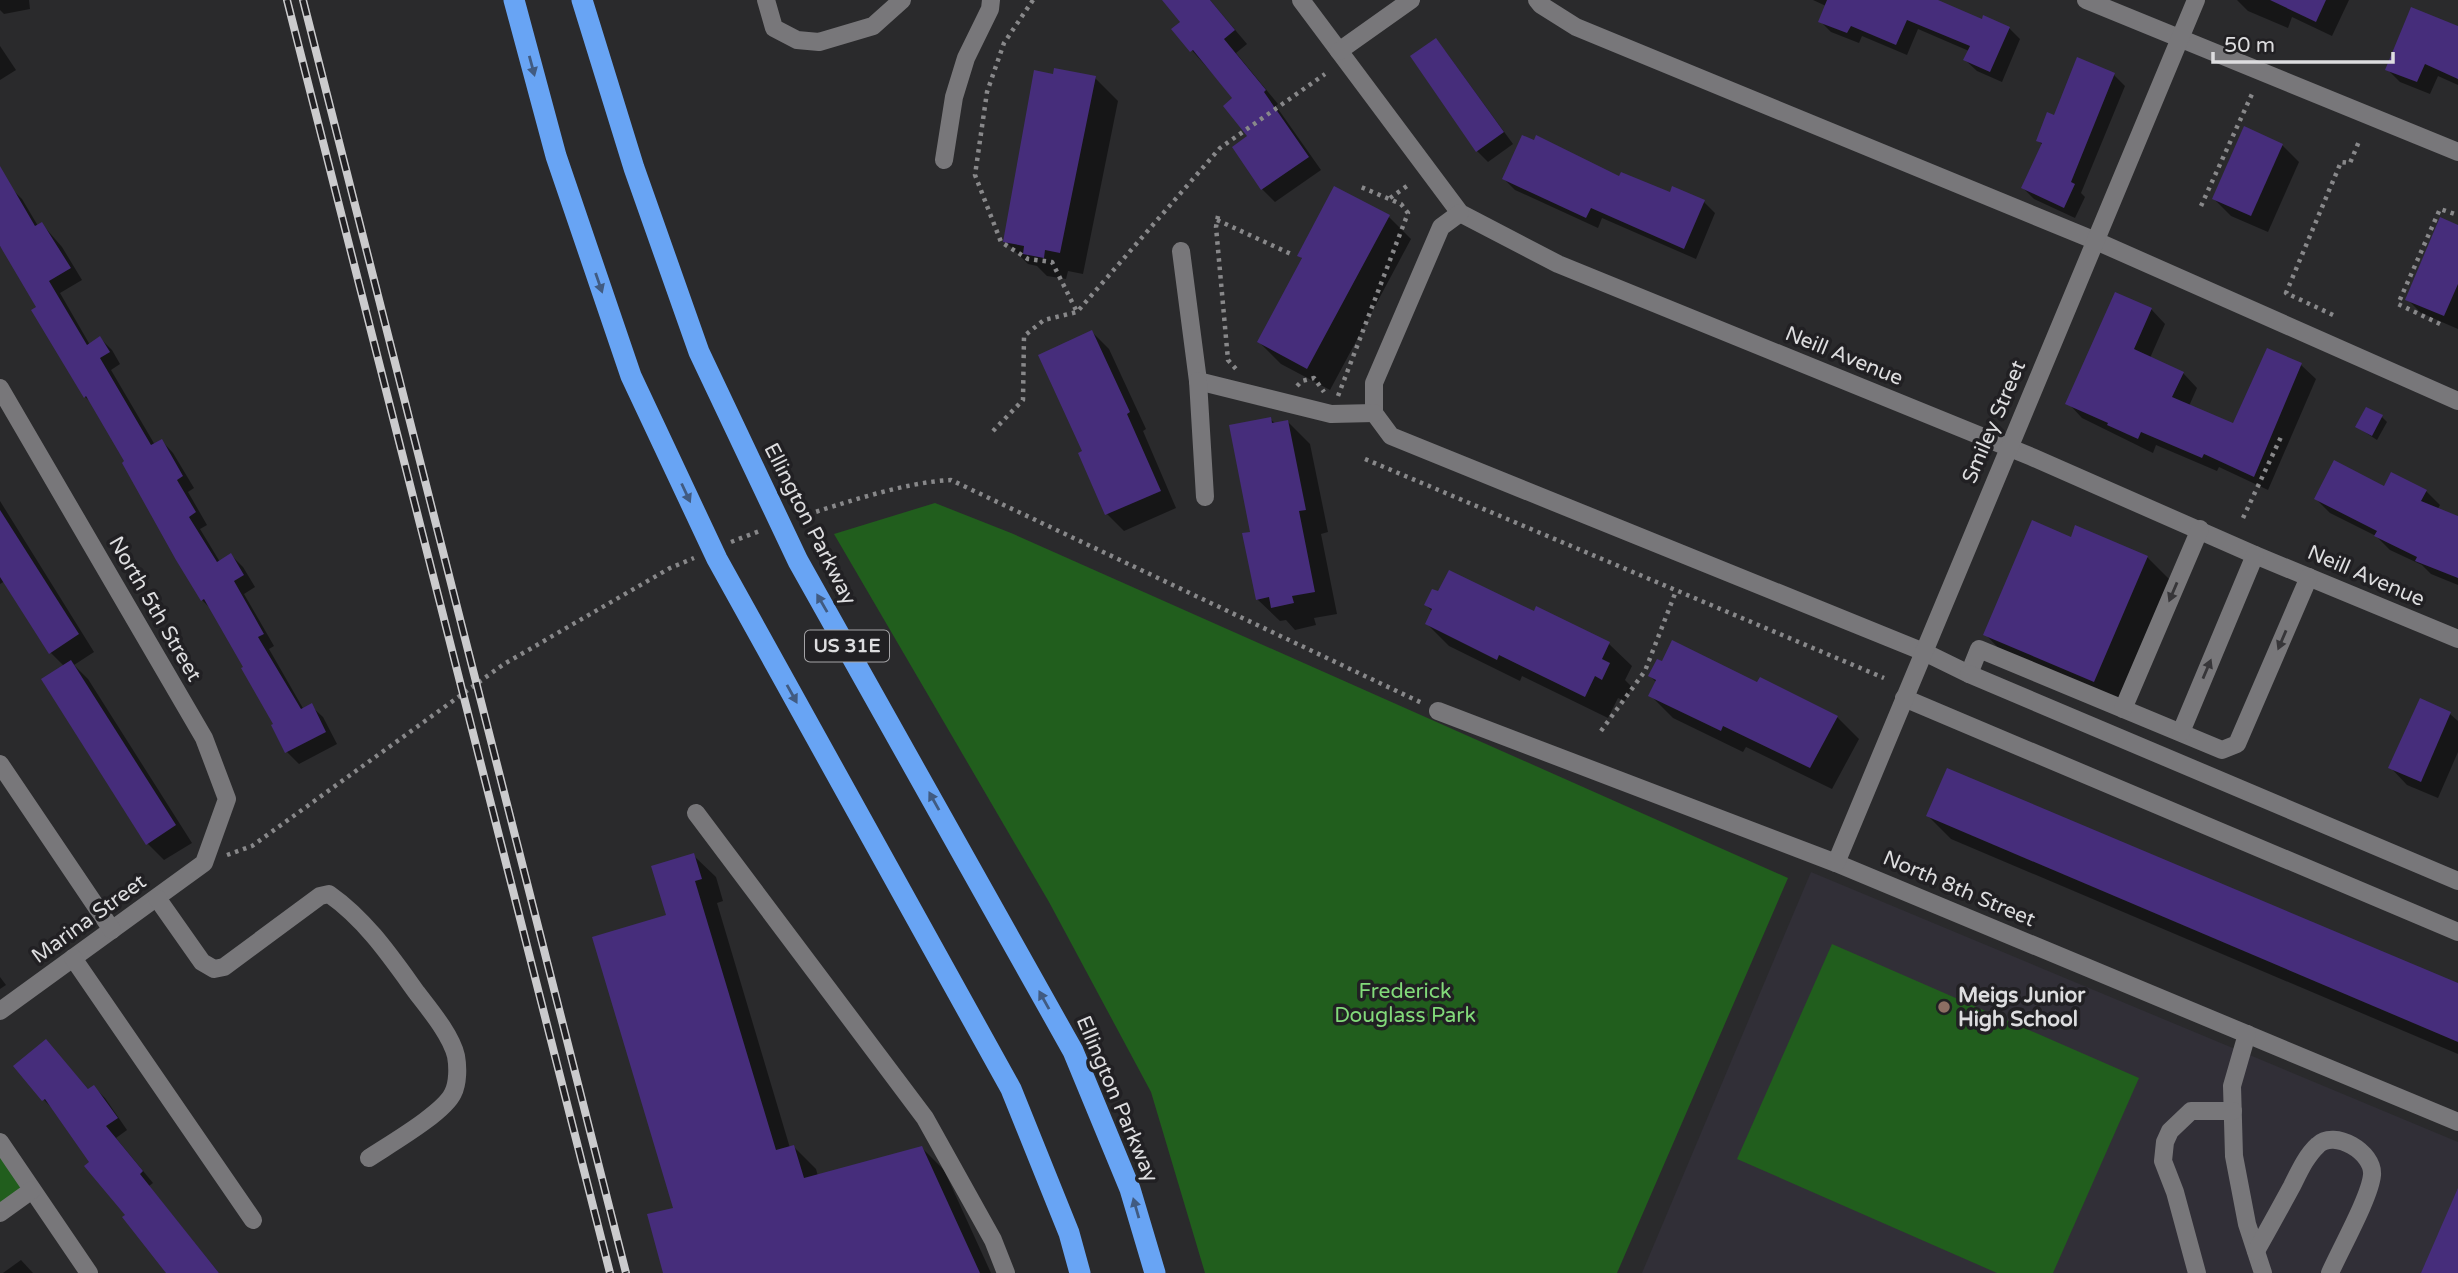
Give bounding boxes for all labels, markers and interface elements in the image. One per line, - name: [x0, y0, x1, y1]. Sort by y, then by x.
- scale bar: [2213, 21, 2393, 65]
- text: 50 m: [2224, 33, 2275, 58]
- one-way arrow: [527, 56, 537, 77]
- one-way arrow: [594, 273, 605, 294]
- street label: Neill Avenue: [1781, 321, 1907, 391]
- street label: Smiley Street: [1957, 357, 2031, 487]
- street label: Ellington Parkway: [758, 439, 862, 609]
- one-way arrow: [680, 483, 692, 503]
- street label: North 5th Street: [103, 532, 207, 686]
- street label: Neill Avenue: [2304, 540, 2428, 612]
- one-way arrow: [2167, 582, 2179, 602]
- one-way arrow: [816, 593, 828, 613]
- one-way arrow: [2276, 630, 2288, 650]
- road number: US 31E: [805, 631, 889, 662]
- one-way arrow: [2202, 659, 2213, 680]
- one-way arrow: [786, 684, 798, 703]
- one-way arrow: [928, 791, 940, 811]
- street label: North 8th Street: [1879, 846, 2039, 932]
- street label: Marina Street: [27, 869, 151, 969]
- park label: Frederick Douglass Park: [1334, 979, 1476, 1028]
- place label: Meigs Junior High School: [1958, 983, 2086, 1032]
- one-way arrow: [1038, 990, 1050, 1009]
- marker: Meigs Junior High School: [1936, 999, 1952, 1015]
- street label: Ellington Parkway: [1071, 1012, 1163, 1186]
- one-way arrow: [1130, 1197, 1140, 1218]

